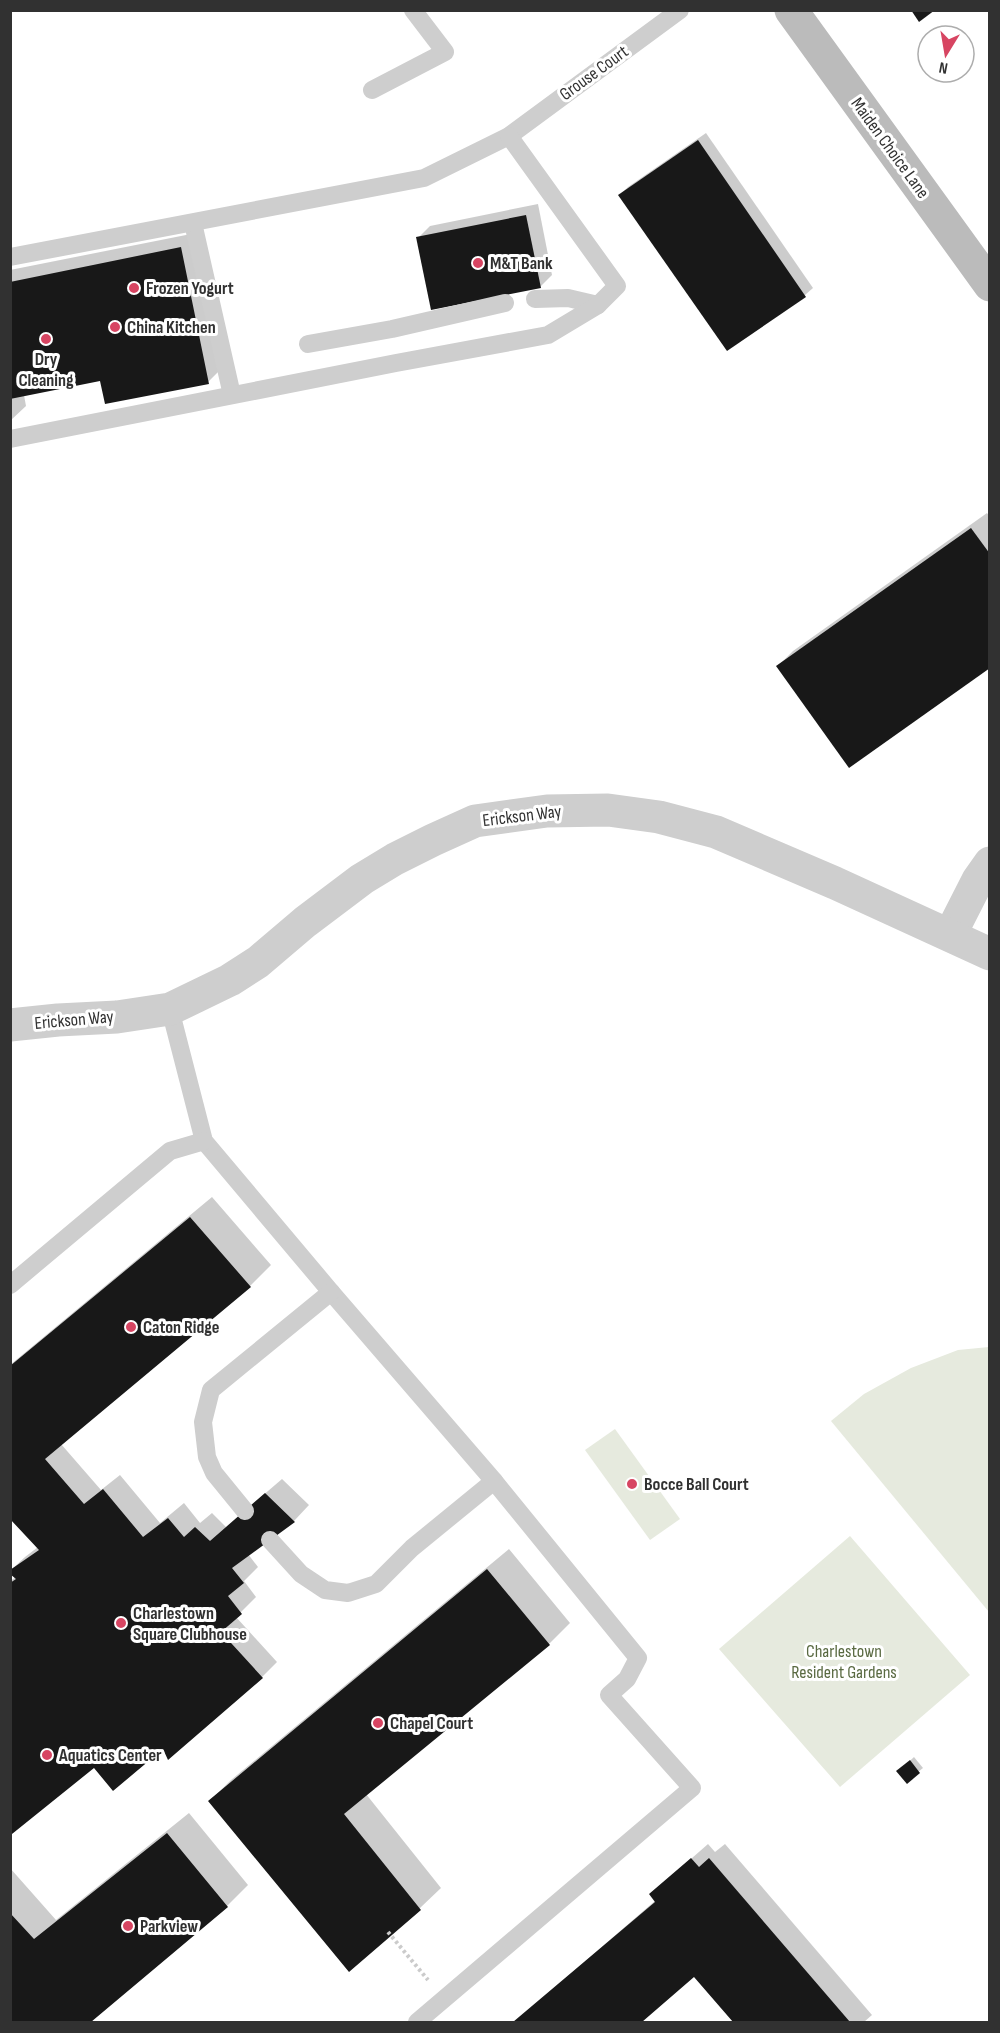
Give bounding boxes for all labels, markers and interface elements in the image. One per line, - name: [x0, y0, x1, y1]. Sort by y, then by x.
- north arrow: [916, 24, 976, 84]
- street label: Grouse Court: [556, 41, 633, 105]
- text: N: [937, 57, 949, 77]
- street label: Maiden Choice Lane: [846, 94, 934, 202]
- place label: M&T Bank: [490, 253, 553, 274]
- marker: M&T Bank: [471, 256, 485, 270]
- place label: Frozen Yogurt: [146, 278, 234, 299]
- marker: Frozen Yogurt: [127, 281, 141, 295]
- place label: China Kitchen: [127, 317, 216, 338]
- marker: China Kitchen: [108, 320, 122, 334]
- marker: Dry Cleaning: [39, 332, 53, 346]
- place label: Dry Cleaning: [18, 349, 74, 391]
- street label: Erickson Way: [481, 801, 563, 831]
- street label: Erickson Way: [34, 1006, 114, 1034]
- place label: Caton Ridge: [143, 1317, 219, 1338]
- marker: Caton Ridge: [124, 1320, 138, 1334]
- place label: Bocce Ball Court: [644, 1474, 749, 1495]
- marker: Bocce Ball Court: [625, 1477, 639, 1491]
- place label: Charlestown Square Clubhouse: [133, 1603, 247, 1645]
- marker: Charlestown Square Clubhouse: [114, 1616, 128, 1630]
- park label: Charlestown Resident Gardens: [791, 1641, 897, 1683]
- place label: Chapel Court: [390, 1713, 473, 1734]
- marker: Chapel Court: [371, 1716, 385, 1730]
- place label: Aquatics Center: [58, 1745, 162, 1766]
- marker: Aquatics Center: [40, 1748, 54, 1762]
- place label: Parkview: [140, 1916, 198, 1937]
- marker: Parkview: [121, 1919, 135, 1933]

